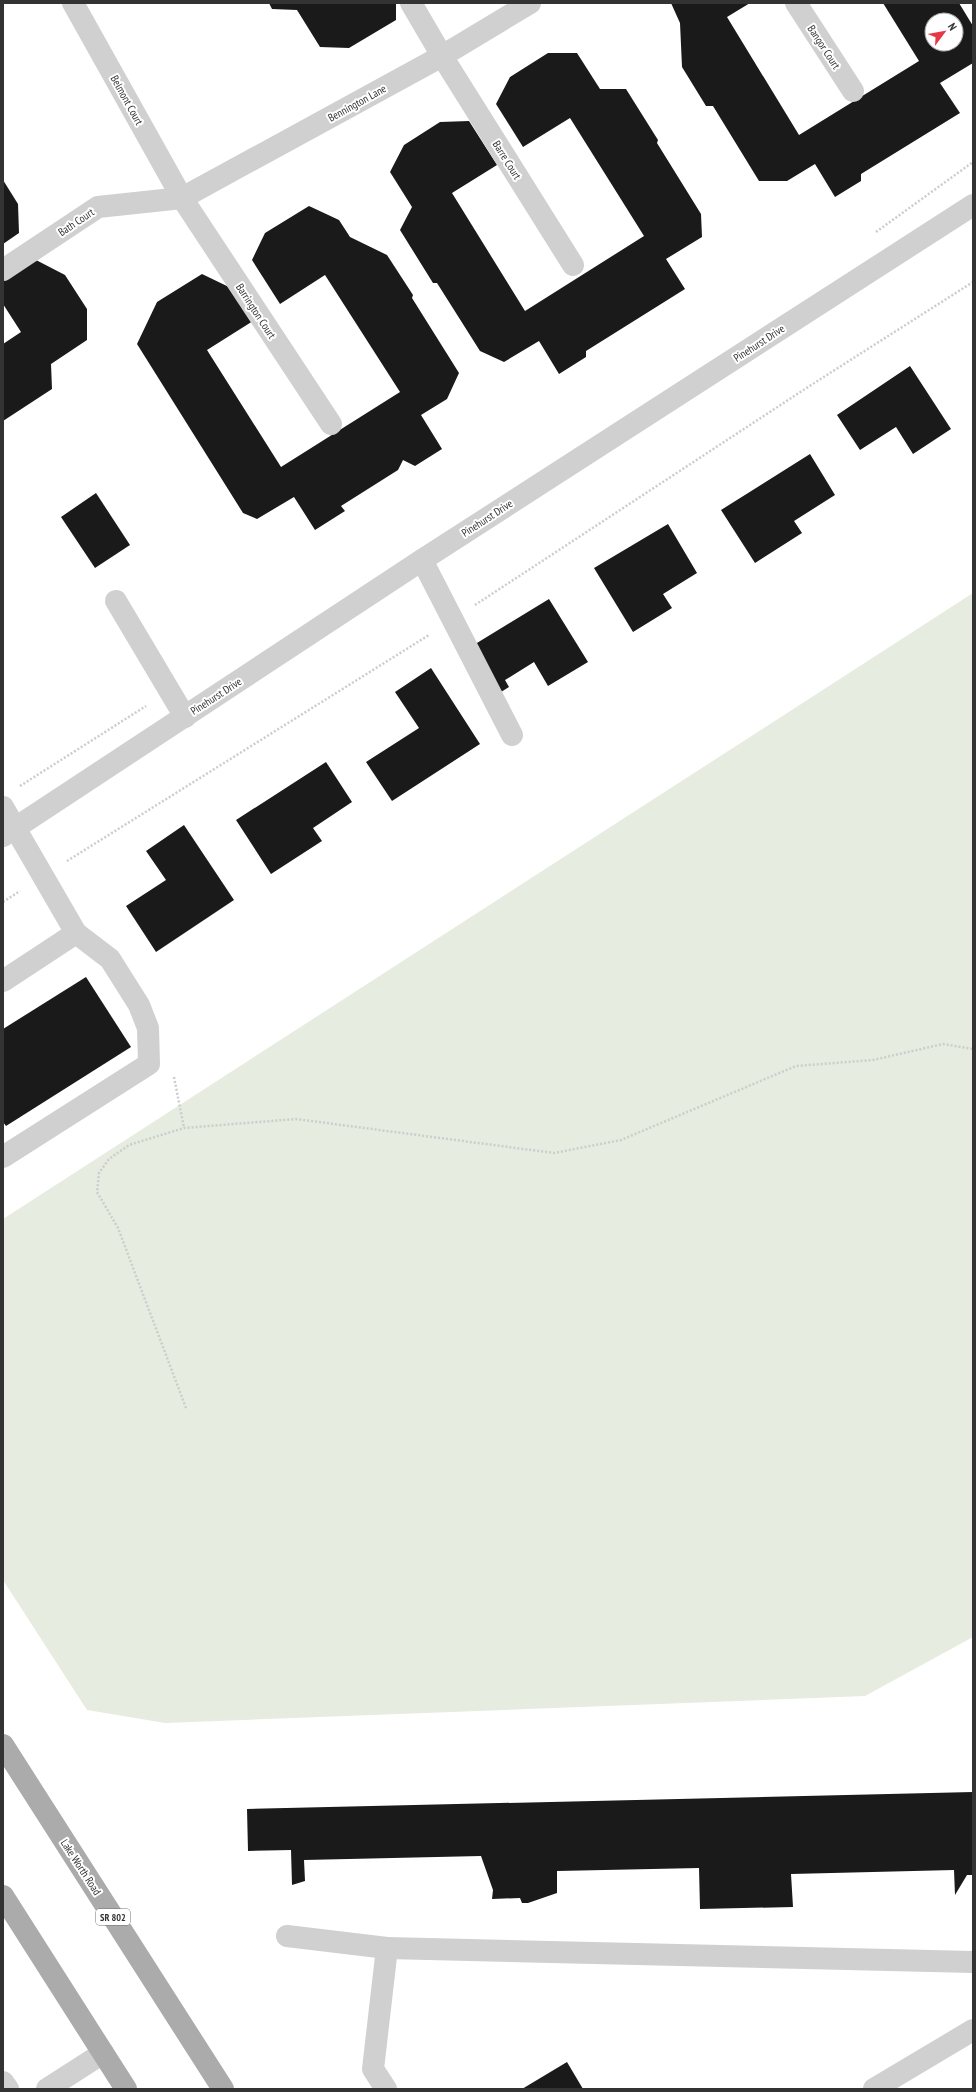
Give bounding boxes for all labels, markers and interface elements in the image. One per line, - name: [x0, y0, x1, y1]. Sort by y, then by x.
- north arrow: [924, 12, 964, 52]
- text: N: [945, 20, 960, 33]
- street label: Bangor Court: [805, 22, 843, 72]
- street label: Belmont Court: [108, 73, 146, 127]
- street label: Bennington Lane: [325, 81, 389, 125]
- street label: Barre Court: [490, 138, 524, 182]
- street label: Bath Court: [55, 205, 97, 239]
- street label: Barrington Court: [233, 281, 279, 341]
- street label: Pinehurst Drive: [731, 321, 788, 365]
- street label: Pinehurst Drive: [459, 496, 516, 540]
- street label: Pinehurst Drive: [188, 674, 245, 718]
- street label: Lake Worth Road: [58, 1836, 104, 1898]
- road number: SR 802: [96, 1909, 130, 1925]

